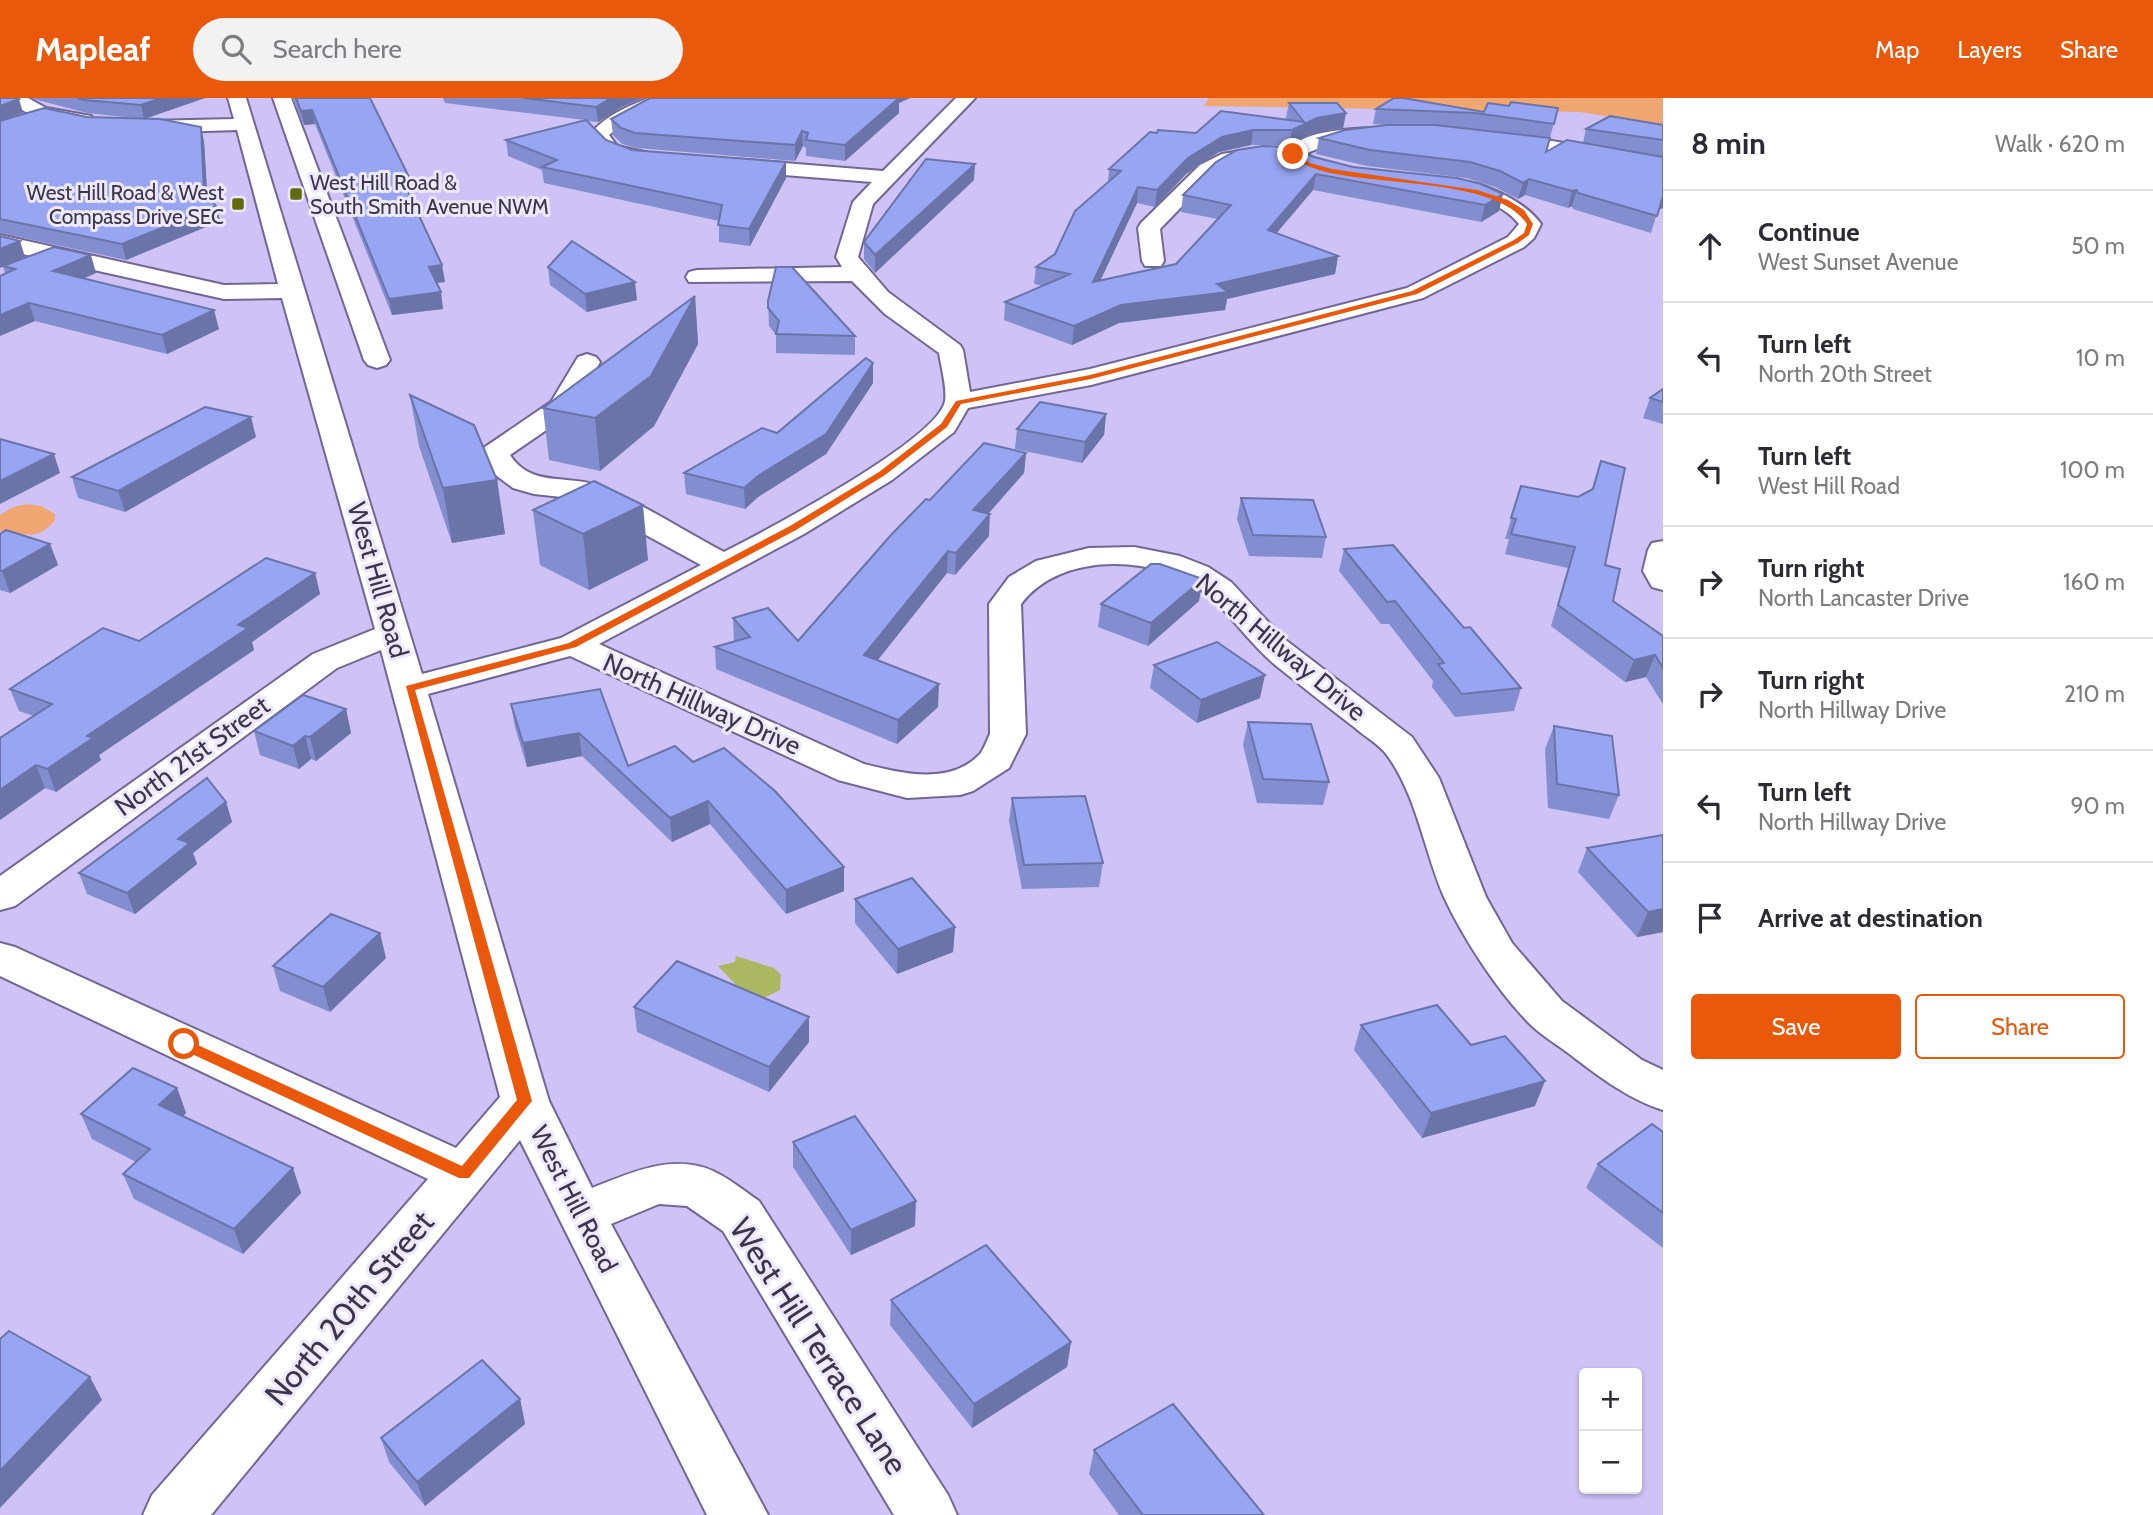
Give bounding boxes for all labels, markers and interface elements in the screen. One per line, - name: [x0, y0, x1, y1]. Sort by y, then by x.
- search box: [193, 18, 683, 81]
- text: Mapleaf: [35, 29, 151, 69]
- icon: search: [217, 30, 255, 68]
- text: Search here: [273, 33, 402, 65]
- text: Map: [1875, 35, 1919, 64]
- text: Layers: [1957, 35, 2022, 64]
- text: Share: [2060, 35, 2118, 64]
- text: 8 min: [1691, 125, 1766, 162]
- text: Walk · 620 m: [1995, 130, 2125, 158]
- route end: [1277, 138, 1308, 169]
- place label: West Hill Road & South Smith Avenue NWM: [310, 170, 549, 219]
- place label: West Hill Road & West Compass Drive SEC: [27, 180, 224, 229]
- marker: West Hill Road & South Smith Avenue NWM: [288, 186, 304, 202]
- marker: West Hill Road & West Compass Drive SEC: [230, 196, 246, 212]
- text: Continue: [1758, 216, 1860, 248]
- icon: ahead: [1691, 227, 1729, 265]
- text: 50 m: [2071, 232, 2125, 260]
- text: West Sunset Avenue: [1758, 248, 1958, 276]
- text: Turn left: [1758, 328, 1851, 360]
- icon: left: [1691, 339, 1729, 377]
- text: 10 m: [2076, 344, 2125, 372]
- text: North 20th Street: [1758, 360, 1932, 388]
- text: Turn left: [1758, 440, 1851, 472]
- icon: left: [1691, 451, 1729, 489]
- text: 100 m: [2060, 456, 2125, 484]
- text: West Hill Road: [1758, 472, 1900, 500]
- street label: West Hill Road: [341, 498, 415, 662]
- text: Turn right: [1758, 552, 1864, 584]
- icon: right: [1691, 563, 1729, 601]
- street label: North Hillway Drive: [1189, 566, 1373, 728]
- text: 160 m: [2063, 568, 2125, 596]
- text: North Lancaster Drive: [1758, 584, 1969, 612]
- street label: North Hillway Drive: [598, 646, 806, 762]
- text: Turn right: [1758, 664, 1864, 696]
- icon: right: [1691, 675, 1729, 713]
- text: 210 m: [2064, 680, 2125, 708]
- street label: North 21st Street: [108, 689, 276, 823]
- text: North Hillway Drive: [1758, 696, 1946, 724]
- text: Turn left: [1758, 776, 1851, 808]
- icon: left: [1691, 787, 1729, 825]
- text: 90 m: [2071, 792, 2125, 820]
- text: North Hillway Drive: [1758, 808, 1946, 836]
- icon: arrive: [1691, 899, 1729, 937]
- text: Arrive at destination: [1758, 902, 1983, 934]
- button: Save: [1691, 994, 1901, 1059]
- button: Share: [1915, 994, 2125, 1059]
- route start: [168, 1028, 199, 1059]
- street label: West Hill Road: [523, 1120, 625, 1278]
- street label: North 20th Street: [256, 1203, 442, 1413]
- street label: West Hill Terrace Lane: [722, 1210, 916, 1482]
- map controls: [1579, 1368, 1642, 1494]
- button: +: [1579, 1368, 1642, 1431]
- button: −: [1579, 1431, 1642, 1494]

